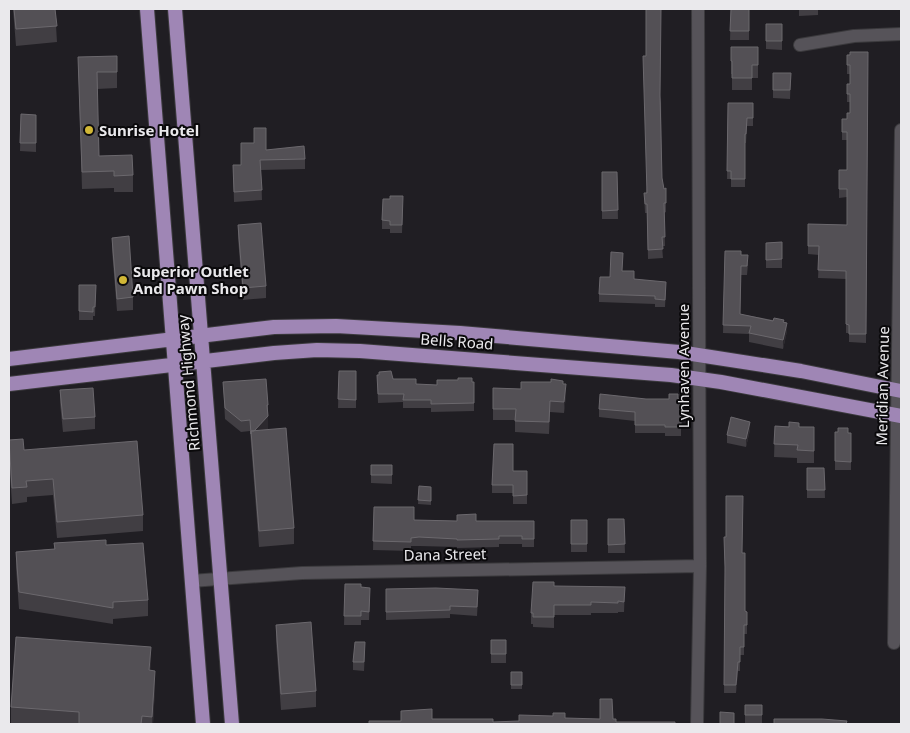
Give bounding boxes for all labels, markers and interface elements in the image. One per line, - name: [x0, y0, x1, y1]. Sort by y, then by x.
- place label: Sunrise Hotel: [99, 120, 199, 140]
- marker: Sunrise Hotel: [83, 124, 95, 136]
- place label: Superior Outlet And Pawn Shop: [133, 261, 249, 298]
- marker: Superior Outlet And Pawn Shop: [117, 274, 129, 286]
- street label: Lynhaven Avenue: [673, 304, 693, 428]
- street label: Richmond Highway: [172, 314, 204, 452]
- street label: Meridian Avenue: [871, 326, 893, 446]
- street label: Bells Road: [420, 328, 494, 354]
- street label: Dana Street: [403, 543, 487, 565]

